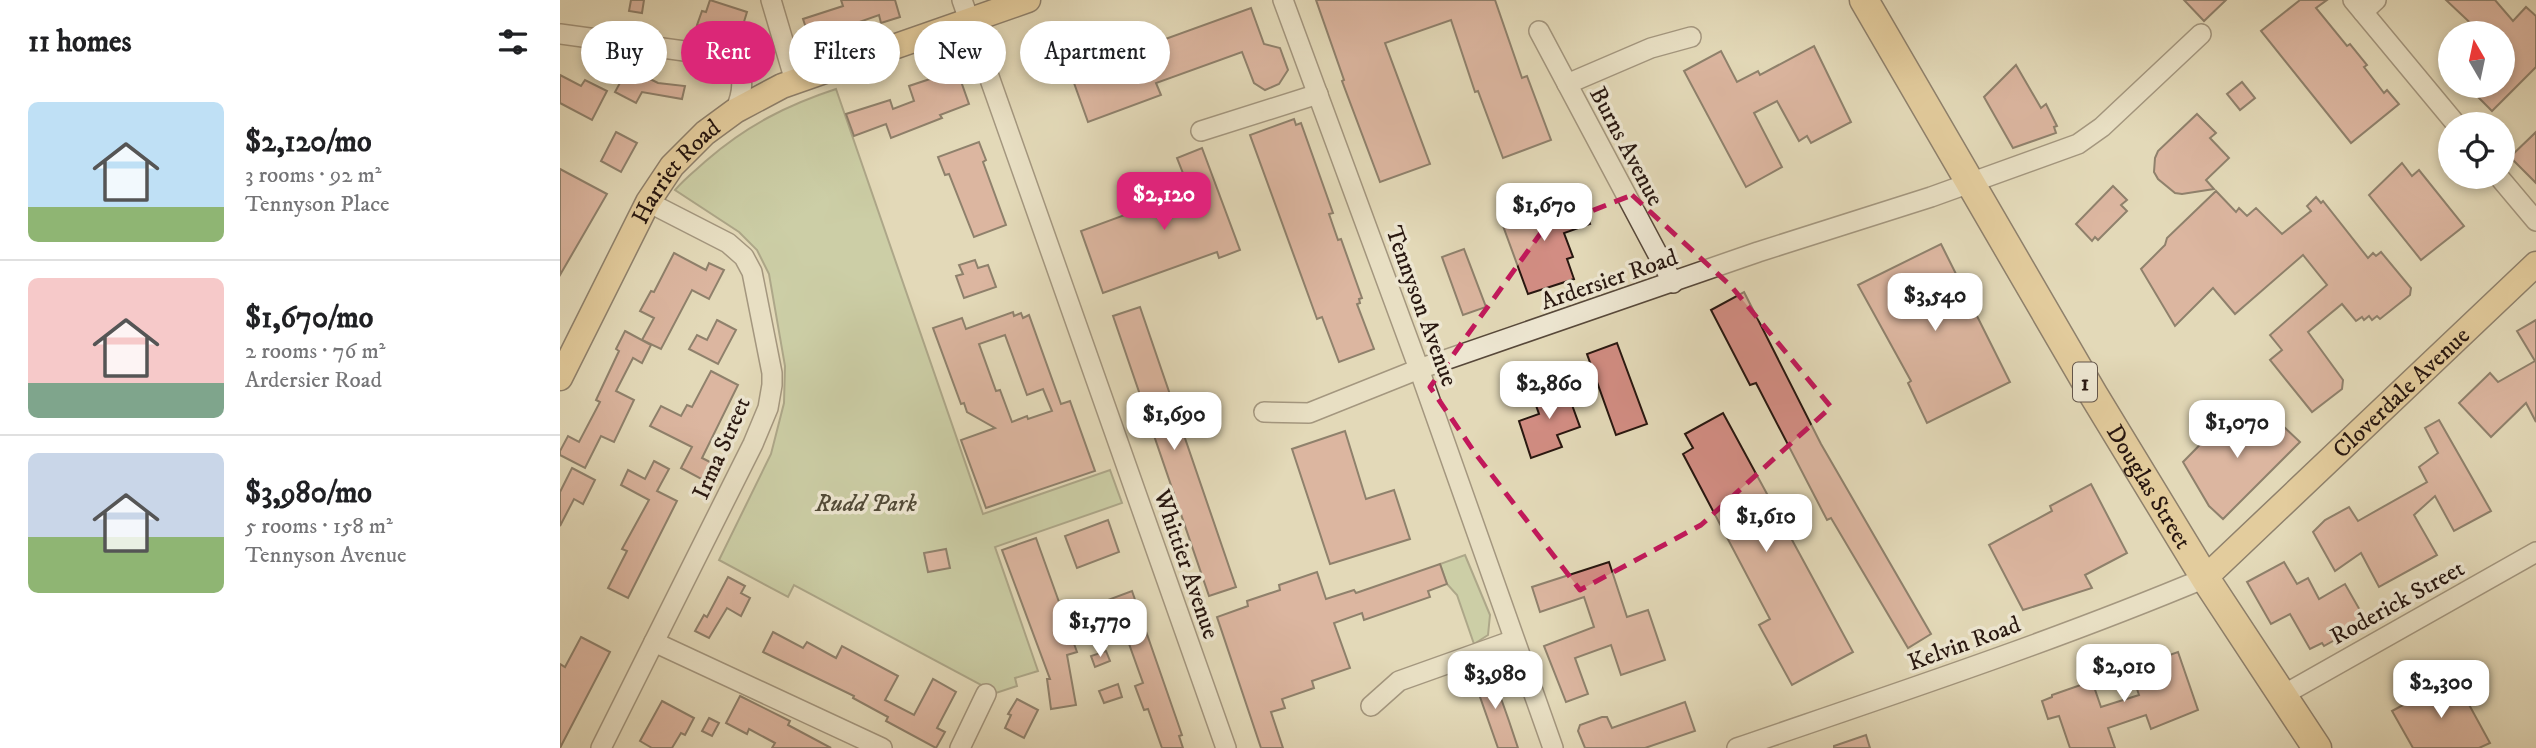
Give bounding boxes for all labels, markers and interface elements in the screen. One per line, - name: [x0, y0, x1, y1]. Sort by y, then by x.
- chip: Buy: [581, 21, 667, 84]
- chip: Rent: [681, 21, 775, 84]
- chip: Filters: [789, 21, 900, 84]
- chip: New: [914, 21, 1006, 84]
- chip: Apartment: [1020, 21, 1170, 84]
- north arrow: [2438, 21, 2515, 98]
- map controls: [2438, 21, 2515, 189]
- icon: filters: [494, 23, 532, 61]
- text: 11 homes: [28, 24, 132, 61]
- street label: Burns Avenue: [1582, 82, 1670, 211]
- button: locate: [2438, 112, 2515, 189]
- street label: Harriet Road: [626, 113, 726, 229]
- text: $2,120/mo: [245, 124, 372, 161]
- icon: home: [84, 130, 168, 214]
- text: 3 rooms · 92 m²: [245, 161, 382, 190]
- pin: $2,120: [1107, 173, 1221, 232]
- text: $2,120: [1133, 180, 1195, 209]
- pin: $1,670: [1487, 184, 1601, 243]
- text: Tennyson Place: [245, 190, 390, 219]
- text: $1,670: [1512, 191, 1576, 220]
- street label: Tennyson Avenue: [1378, 222, 1464, 391]
- street label: Ardersier Road: [1537, 242, 1682, 317]
- pin: $3,540: [1878, 274, 1992, 333]
- text: $3,540: [1904, 281, 1966, 310]
- text: $1,670/mo: [245, 300, 373, 337]
- icon: home: [84, 306, 168, 390]
- street label: Cloverdale Avenue: [2327, 321, 2476, 465]
- text: 2 rooms · 76 m²: [245, 337, 385, 366]
- pin: $2,860: [1492, 362, 1606, 421]
- road number: 1: [2073, 362, 2097, 402]
- text: Ardersier Road: [245, 366, 382, 395]
- text: $2,860: [1516, 369, 1582, 398]
- street label: Irma Street: [686, 392, 758, 504]
- pin: $1,690: [1117, 392, 1231, 452]
- text: $1,690: [1142, 400, 1206, 429]
- pin: $1,070: [2180, 400, 2294, 460]
- text: $1,070: [2205, 408, 2269, 437]
- street label: Douglas Street: [2099, 419, 2198, 555]
- text: $3,980/mo: [245, 475, 372, 512]
- icon: home: [84, 481, 168, 565]
- street label: Whittier Avenue: [1146, 485, 1226, 643]
- park label: Rudd Park: [814, 489, 917, 519]
- pin: $1,610: [1709, 494, 1823, 554]
- text: $1,610: [1736, 502, 1796, 531]
- text: 5 rooms · 158 m²: [245, 512, 393, 541]
- text: Tennyson Avenue: [245, 541, 407, 570]
- street label: Roderick Street: [2325, 554, 2470, 652]
- pin: $1,770: [1043, 600, 1157, 659]
- text: $1,770: [1069, 607, 1131, 636]
- street label: Kelvin Road: [1904, 610, 2025, 678]
- pin: $2,010: [2067, 644, 2181, 704]
- pin: $3,980: [1438, 652, 1552, 711]
- text: $2,010: [2092, 652, 2156, 681]
- text: $3,980: [1464, 659, 1526, 688]
- pin: $2,300: [2384, 660, 2498, 720]
- text: $2,300: [2409, 668, 2473, 697]

